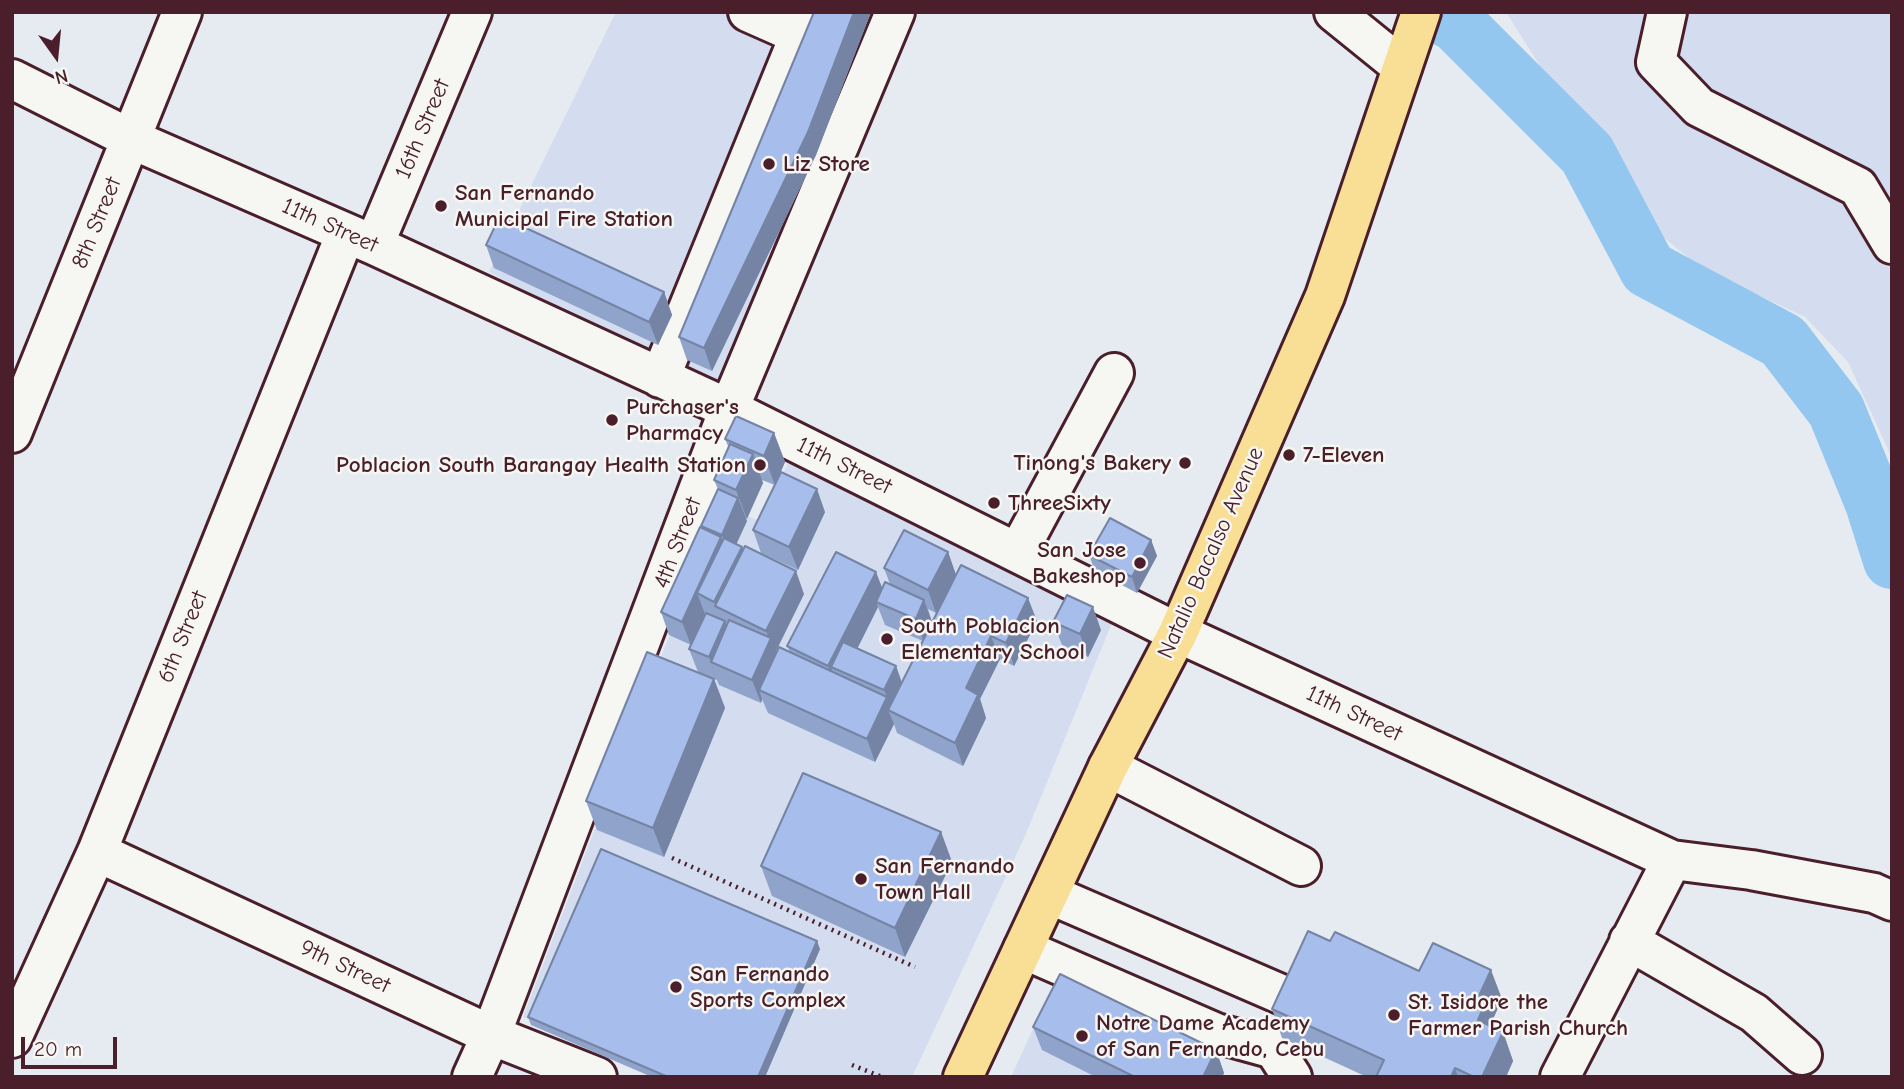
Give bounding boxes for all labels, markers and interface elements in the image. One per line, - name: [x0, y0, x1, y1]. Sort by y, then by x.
- north arrow: [21, 21, 91, 91]
- text: N: [53, 64, 70, 89]
- street label: 16th Street: [390, 75, 456, 183]
- place label: Liz Store: [783, 150, 870, 178]
- marker: Liz Store: [761, 156, 777, 172]
- street label: 8th Street: [66, 173, 128, 273]
- place label: San Fernando Municipal Fire Station: [455, 179, 673, 233]
- street label: 11th Street: [278, 193, 382, 259]
- marker: San Fernando Municipal Fire Station: [433, 198, 449, 214]
- place label: Purchaser's Pharmacy: [626, 393, 739, 447]
- marker: Purchaser's Pharmacy: [604, 412, 620, 428]
- street label: 11th Street: [792, 431, 896, 501]
- place label: 7-Eleven: [1303, 441, 1384, 469]
- street label: Natalio Bacalso Avenue: [1152, 443, 1270, 663]
- marker: 7-Eleven: [1281, 447, 1297, 463]
- place label: Tinong's Bakery: [1013, 449, 1171, 477]
- place label: Poblacion South Barangay Health Station: [336, 451, 746, 479]
- marker: Tinong's Bakery: [1177, 455, 1193, 471]
- marker: Poblacion South Barangay Health Station: [752, 457, 768, 473]
- place label: ThreeSixty: [1008, 489, 1111, 517]
- street label: 4th Street: [648, 494, 708, 592]
- marker: ThreeSixty: [986, 495, 1002, 511]
- place label: San Jose Bakeshop: [1032, 536, 1126, 590]
- marker: San Jose Bakeshop: [1132, 555, 1148, 571]
- street label: 6th Street: [152, 587, 214, 687]
- place label: South Poblacion Elementary School: [901, 612, 1085, 666]
- marker: South Poblacion Elementary School: [879, 631, 895, 647]
- street label: 11th Street: [1302, 680, 1406, 748]
- place label: San Fernando Town Hall: [875, 852, 1014, 906]
- marker: San Fernando Town Hall: [853, 871, 869, 887]
- street label: 9th Street: [295, 934, 395, 1000]
- place label: San Fernando Sports Complex: [690, 960, 845, 1014]
- marker: San Fernando Sports Complex: [668, 979, 684, 995]
- place label: St. Isidore the Farmer Parish Church: [1408, 988, 1628, 1042]
- marker: St. Isidore the Farmer Parish Church: [1386, 1007, 1402, 1023]
- place label: Notre Dame Academy of San Fernando, Cebu: [1096, 1009, 1324, 1063]
- scale bar: [24, 1023, 121, 1066]
- marker: Notre Dame Academy of San Fernando, Cebu: [1074, 1028, 1090, 1044]
- text: 20 m: [34, 1037, 82, 1061]

